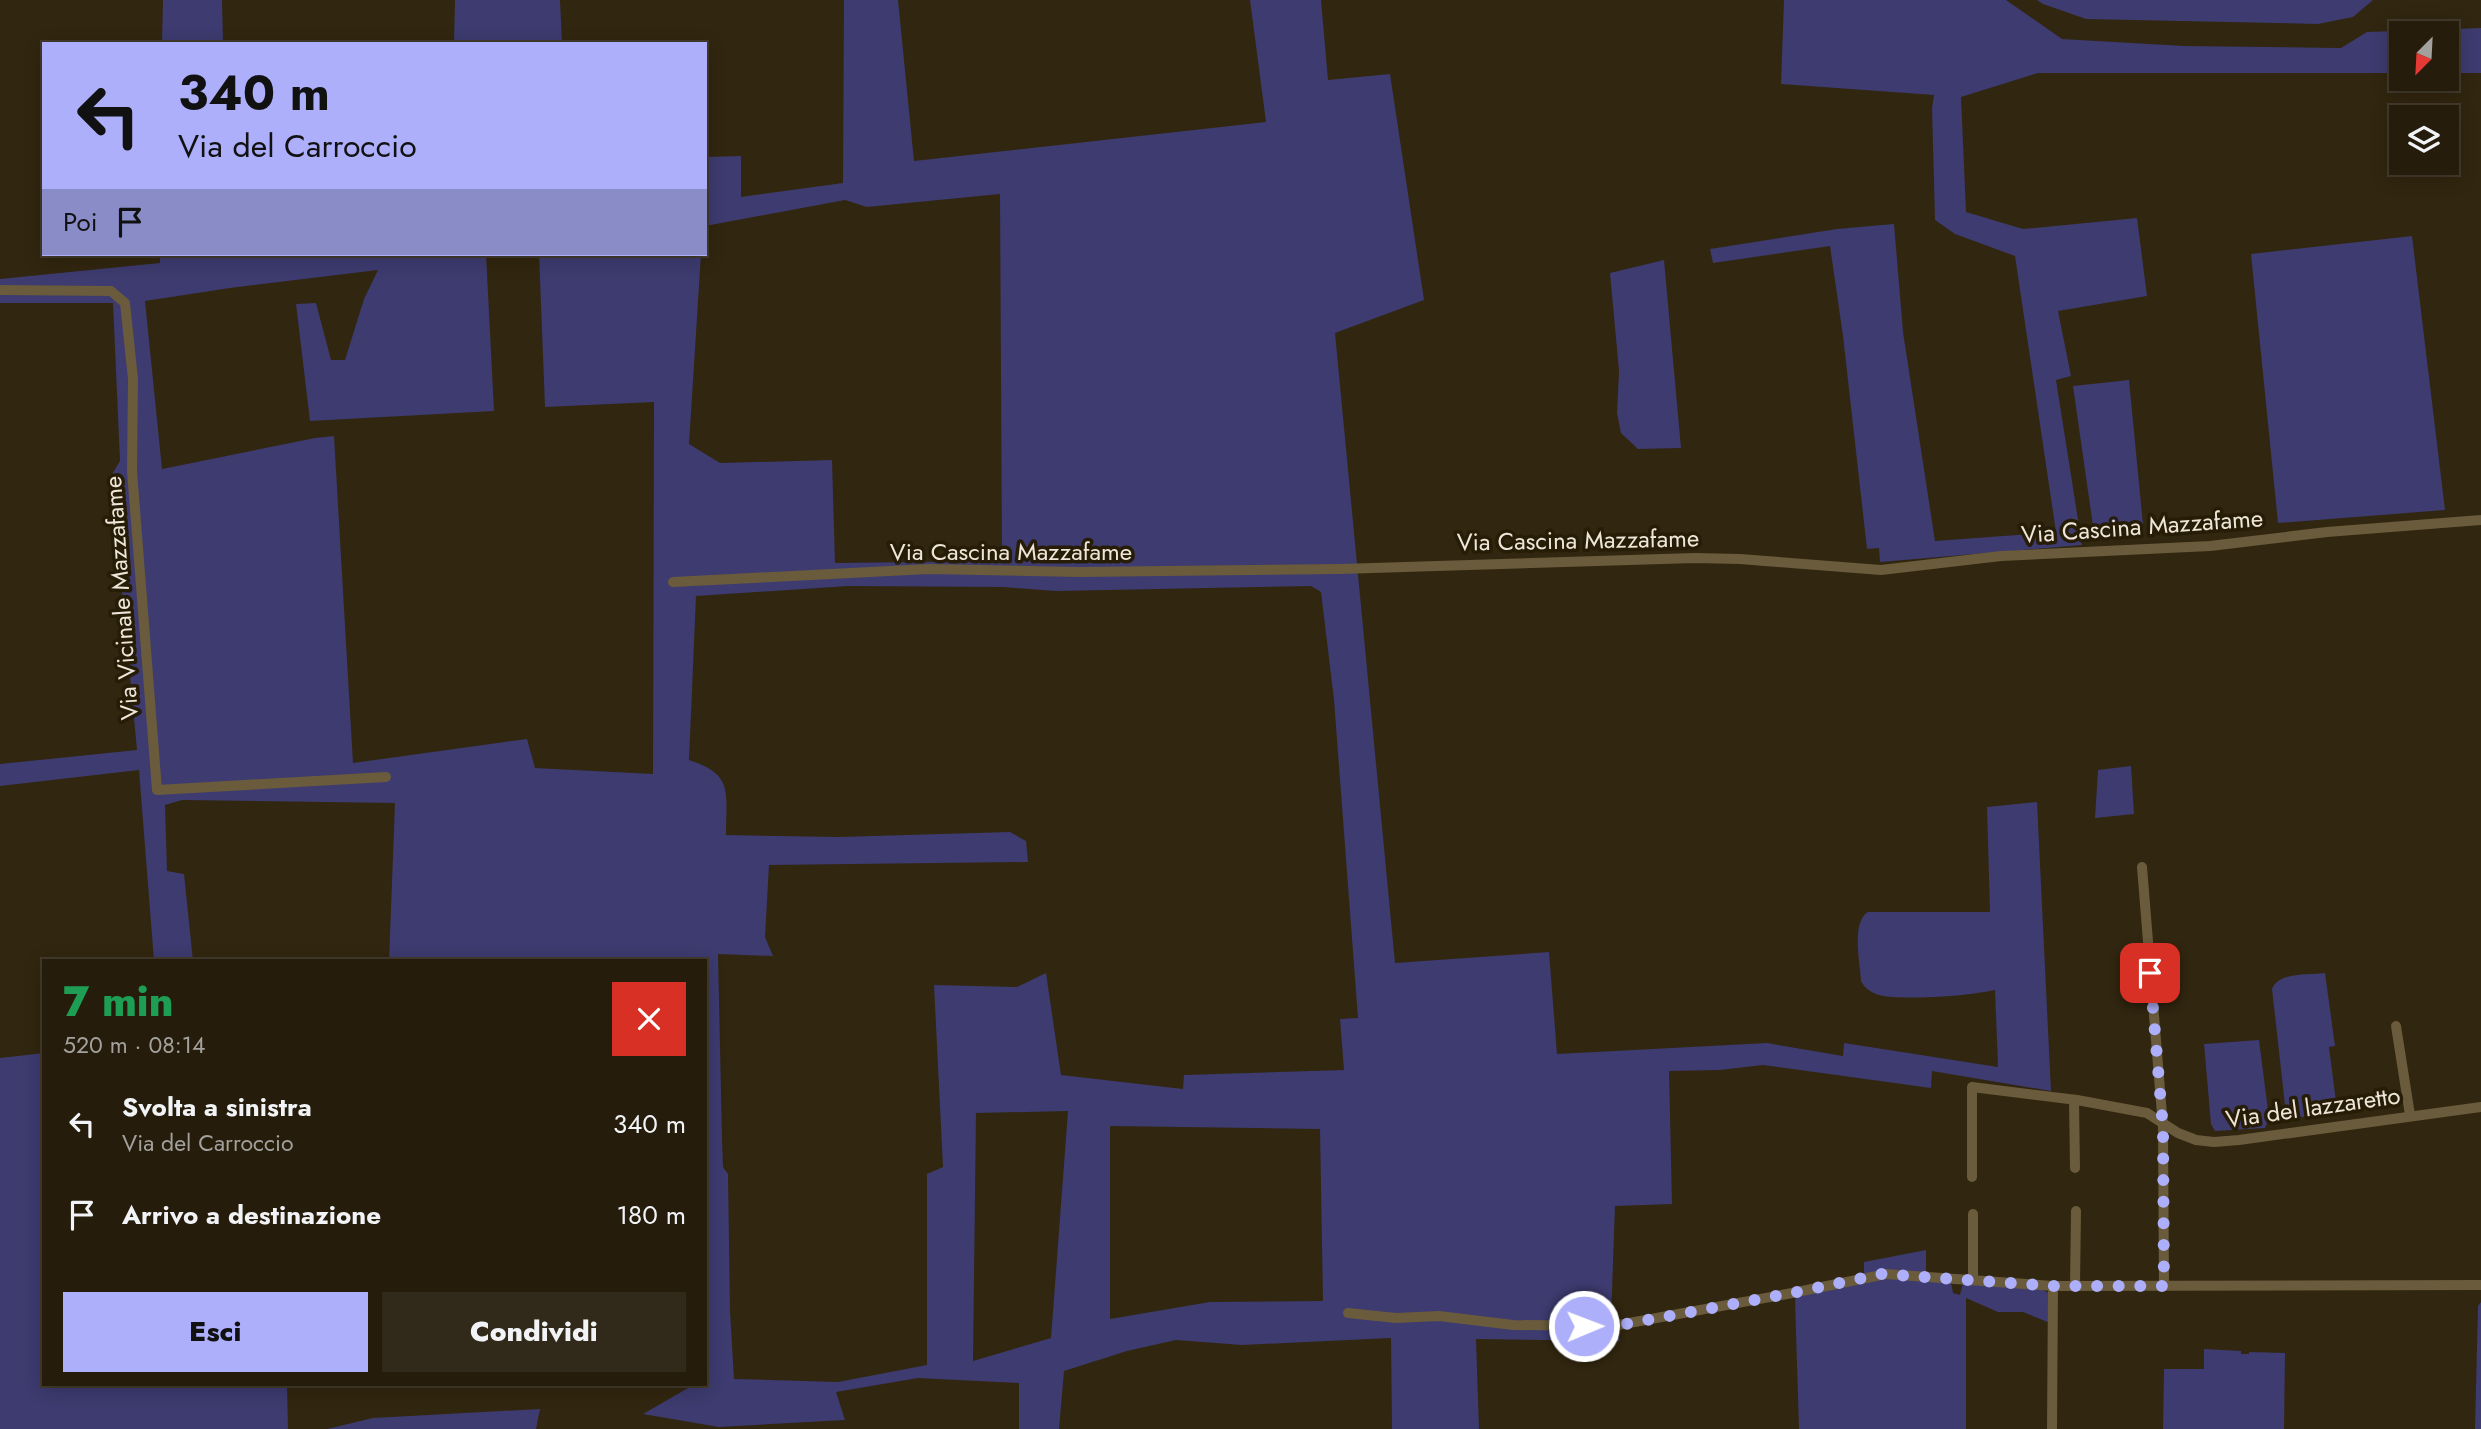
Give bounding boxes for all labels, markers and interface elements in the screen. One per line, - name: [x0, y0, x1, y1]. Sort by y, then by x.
- north arrow: [2389, 21, 2459, 91]
- map controls: [2389, 21, 2459, 175]
- text: 340 m: [178, 58, 330, 128]
- icon: left: [63, 70, 154, 161]
- button: layers: [2389, 105, 2459, 175]
- text: Via del Carroccio: [178, 123, 417, 169]
- text: Poi: [63, 203, 97, 241]
- icon: arrive: [111, 203, 149, 241]
- street label: Via Vicinale Mazzafame: [95, 475, 147, 721]
- street label: Via Cascina Mazzafame: [2020, 500, 2264, 552]
- street label: Via Cascina Mazzafame: [1457, 520, 1699, 560]
- street label: Via Cascina Mazzafame: [890, 534, 1132, 569]
- pin: [2120, 943, 2180, 1003]
- icon: arrive: [2131, 954, 2169, 992]
- text: 7 min: [63, 971, 173, 1032]
- button: close: [612, 982, 686, 1056]
- text: 520 m · 08:14: [63, 1028, 205, 1062]
- street label: Via del lazzaretto: [2223, 1077, 2403, 1137]
- text: Svolta a sinistra: [122, 1088, 312, 1126]
- icon: left: [63, 1105, 101, 1143]
- text: 340 m: [613, 1105, 686, 1143]
- text: Via del Carroccio: [122, 1126, 294, 1160]
- icon: arrive: [63, 1196, 101, 1234]
- text: Arrivo a destinazione: [122, 1196, 381, 1234]
- text: 180 m: [616, 1196, 686, 1234]
- position arrow: [1547, 1289, 1621, 1363]
- button: Esci: [63, 1292, 368, 1372]
- button: Condividi: [382, 1292, 686, 1372]

